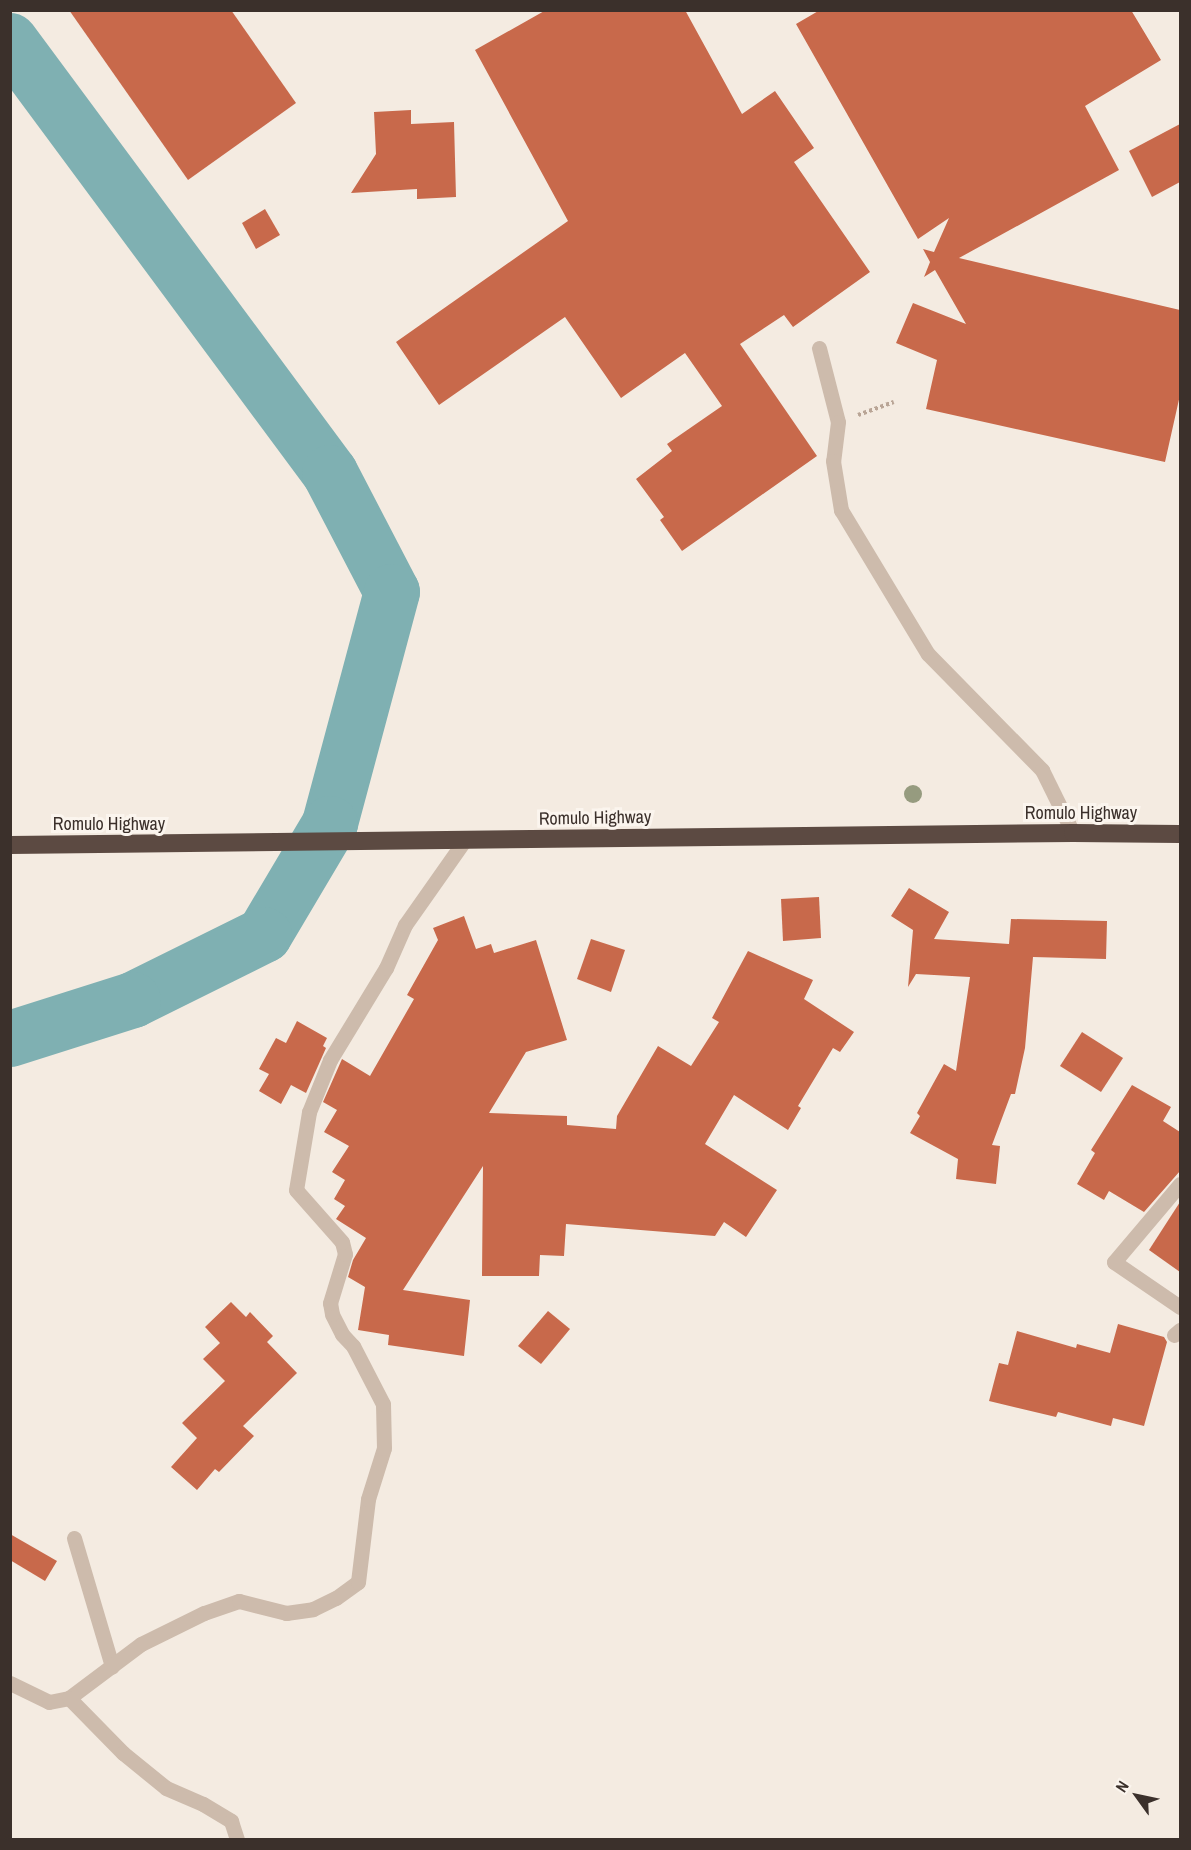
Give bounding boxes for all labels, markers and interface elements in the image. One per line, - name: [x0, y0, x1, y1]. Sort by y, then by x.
- street label: Romulo Highway: [1025, 802, 1137, 824]
- street label: Romulo Highway: [539, 806, 651, 830]
- street label: Romulo Highway: [53, 813, 165, 835]
- north arrow: [1107, 1766, 1167, 1826]
- text: N: [1110, 1776, 1134, 1796]

